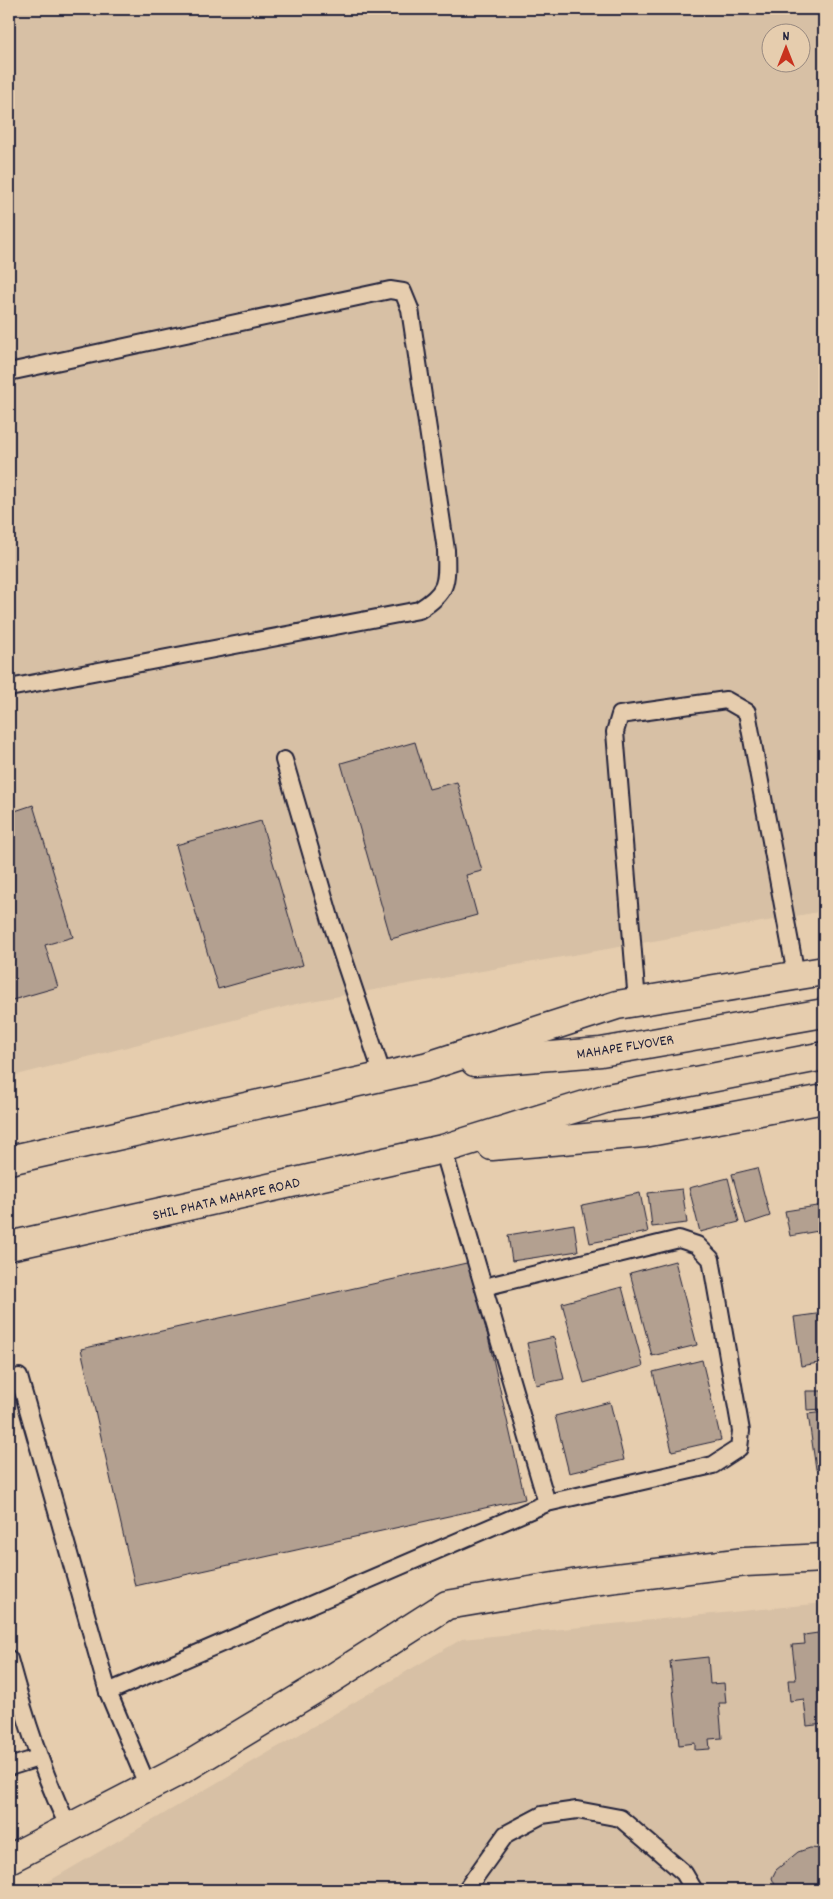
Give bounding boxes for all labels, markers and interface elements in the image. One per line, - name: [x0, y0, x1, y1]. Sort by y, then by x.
- north arrow: [760, 22, 810, 72]
- text: N: [783, 27, 790, 47]
- street label: MAHAPE FLYOVER: [575, 1029, 676, 1067]
- street label: SHIL PHATA MAHAPE ROAD: [151, 1172, 303, 1228]

